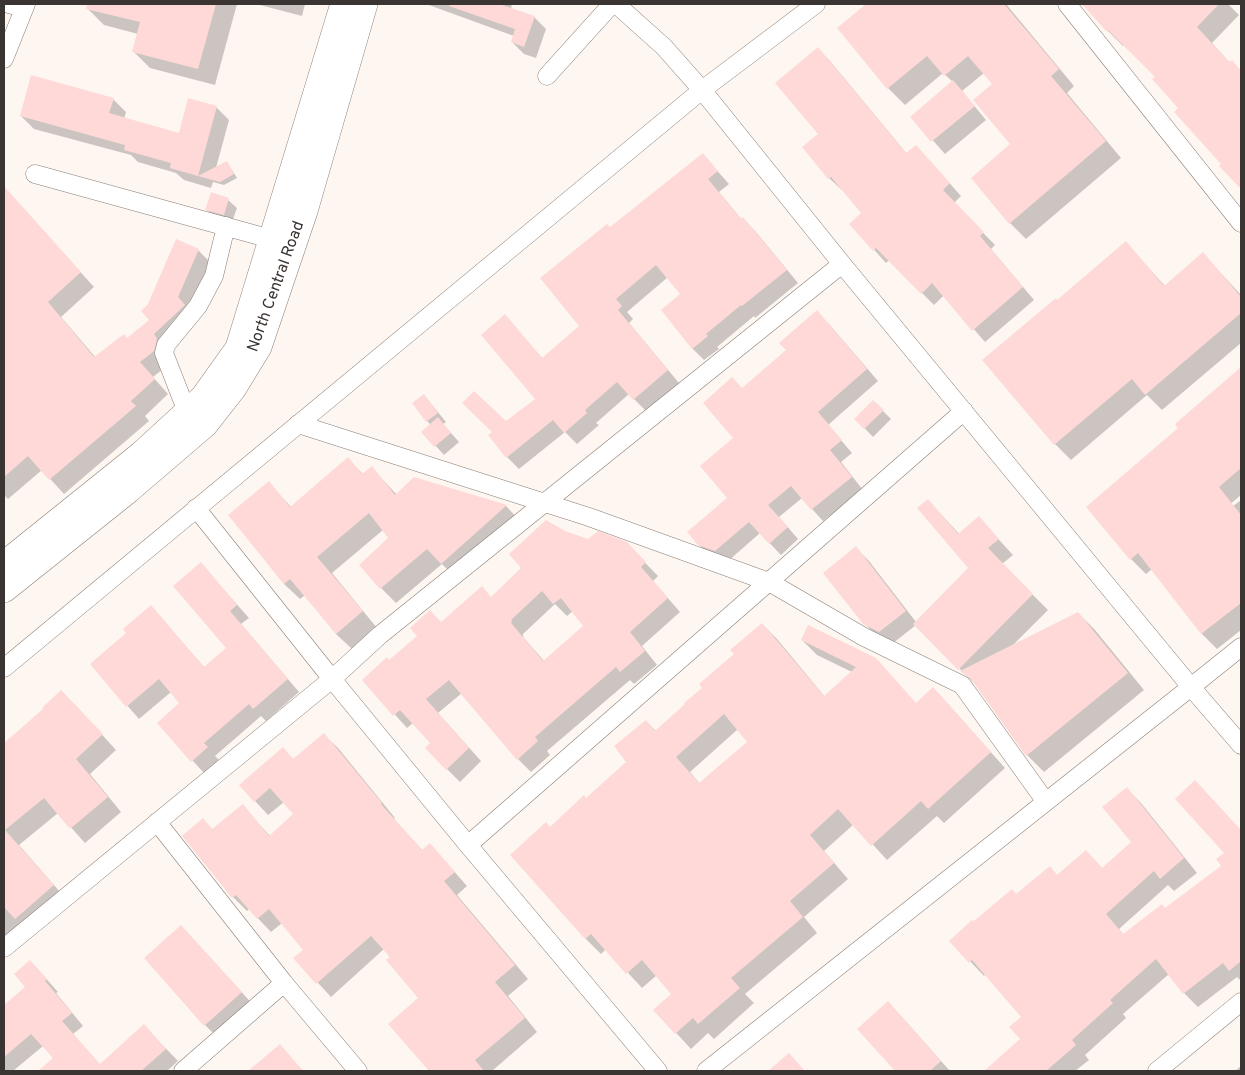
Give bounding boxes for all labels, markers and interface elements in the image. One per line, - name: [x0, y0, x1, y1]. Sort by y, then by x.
- street label: North Central Road: [244, 219, 310, 355]

